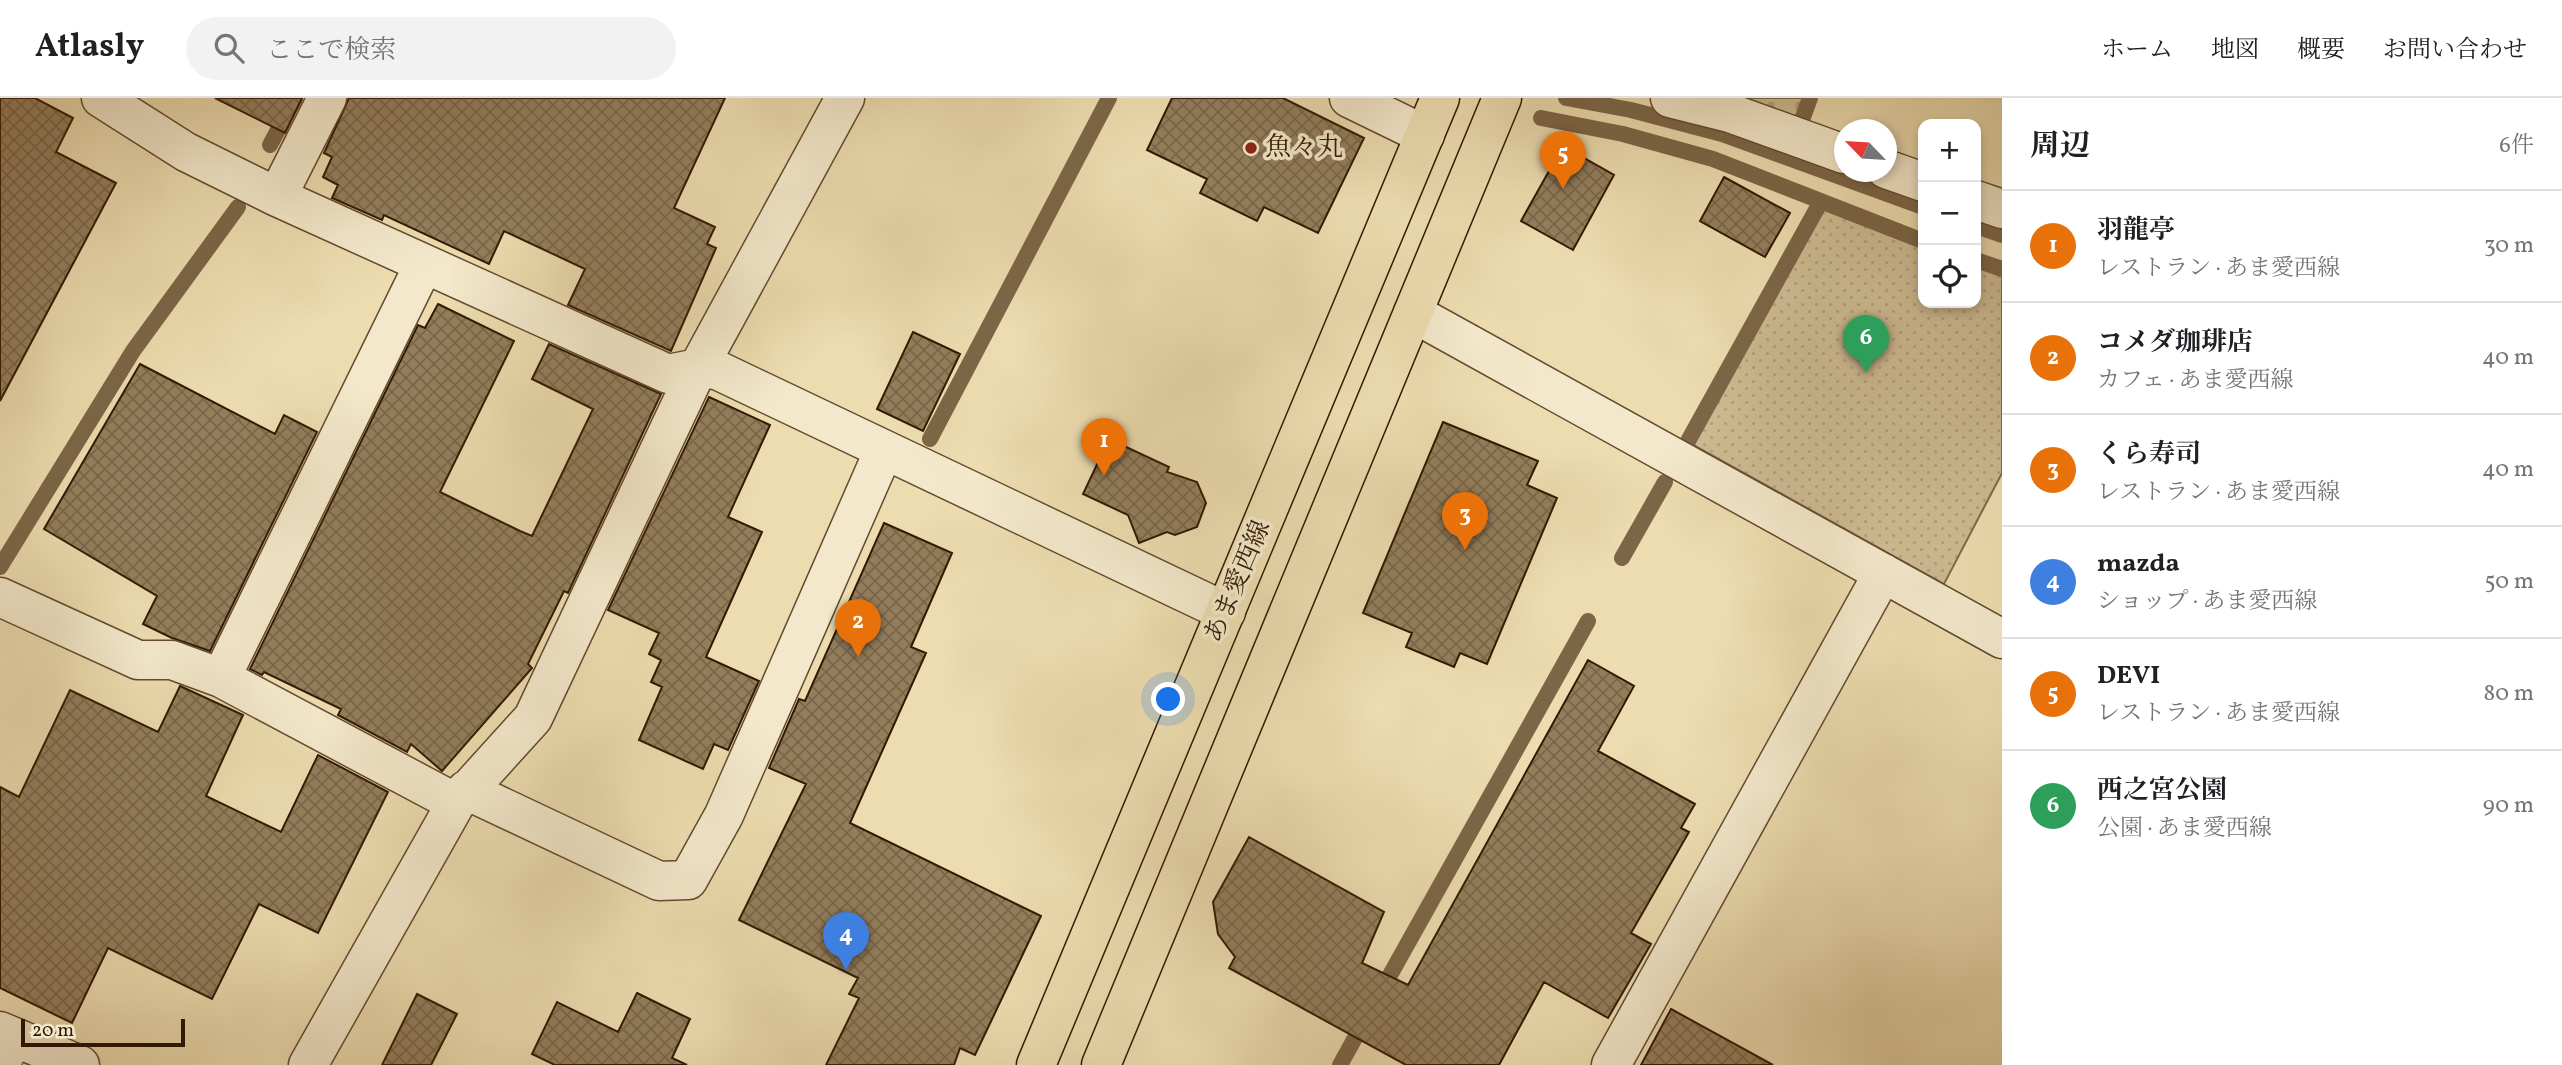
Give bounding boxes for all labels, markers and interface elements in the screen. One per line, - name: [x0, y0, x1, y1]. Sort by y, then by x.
- search box: [186, 17, 676, 80]
- text: Atlasly: [35, 25, 144, 71]
- icon: search: [210, 29, 248, 67]
- text: ここで検索: [266, 33, 396, 69]
- text: ホーム: [2101, 34, 2173, 68]
- text: 地図: [2211, 34, 2259, 68]
- text: 概要: [2297, 34, 2345, 68]
- text: お問い合わせ: [2383, 34, 2527, 68]
- north arrow: [1834, 119, 1897, 182]
- map controls: [1918, 119, 1981, 308]
- button: +: [1918, 119, 1981, 182]
- text: 周辺: [2030, 126, 2090, 168]
- place label: 魚々丸: [1265, 130, 1343, 166]
- text: 6件: [2499, 130, 2534, 162]
- pin: 5: [1540, 131, 1586, 189]
- marker: 魚々丸: [1243, 140, 1259, 156]
- button: −: [1918, 182, 1981, 245]
- text: 羽龍亭: [2097, 213, 2175, 249]
- text: 1: [2048, 230, 2058, 262]
- text: 30 m: [2484, 230, 2534, 262]
- button: locate: [1918, 245, 1981, 308]
- text: レストラン · あま愛西線: [2097, 253, 2340, 285]
- pin: 6: [1843, 315, 1889, 373]
- text: コメダ珈琲店: [2097, 325, 2253, 361]
- text: 2: [2047, 342, 2059, 374]
- text: 40 m: [2482, 342, 2534, 374]
- text: カフェ · あま愛西線: [2097, 365, 2294, 397]
- pin: 1: [1081, 418, 1127, 476]
- text: くら寿司: [2097, 437, 2201, 473]
- text: 3: [2047, 454, 2059, 486]
- text: 40 m: [2482, 454, 2534, 486]
- text: レストラン · あま愛西線: [2097, 477, 2340, 509]
- pin: 3: [1442, 492, 1488, 550]
- street label: あま愛西線: [1196, 515, 1280, 649]
- text: mazda: [2097, 546, 2180, 582]
- text: 4: [2046, 566, 2060, 598]
- text: 50 m: [2485, 566, 2534, 598]
- text: ショップ · あま愛西線: [2097, 586, 2317, 618]
- pin: 2: [835, 599, 881, 657]
- text: DEVI: [2097, 658, 2160, 694]
- text: 5: [2047, 678, 2059, 710]
- text: 80 m: [2484, 678, 2534, 710]
- your location: [1151, 682, 1185, 716]
- text: レストラン · あま愛西線: [2097, 698, 2340, 730]
- text: 西之宮公園: [2097, 773, 2227, 809]
- text: 6: [2047, 790, 2059, 822]
- text: 90 m: [2483, 790, 2534, 822]
- text: 公園 · あま愛西線: [2097, 813, 2272, 845]
- pin: 4: [823, 912, 869, 970]
- scale bar: [21, 1016, 186, 1048]
- text: 20 m: [32, 1018, 74, 1044]

